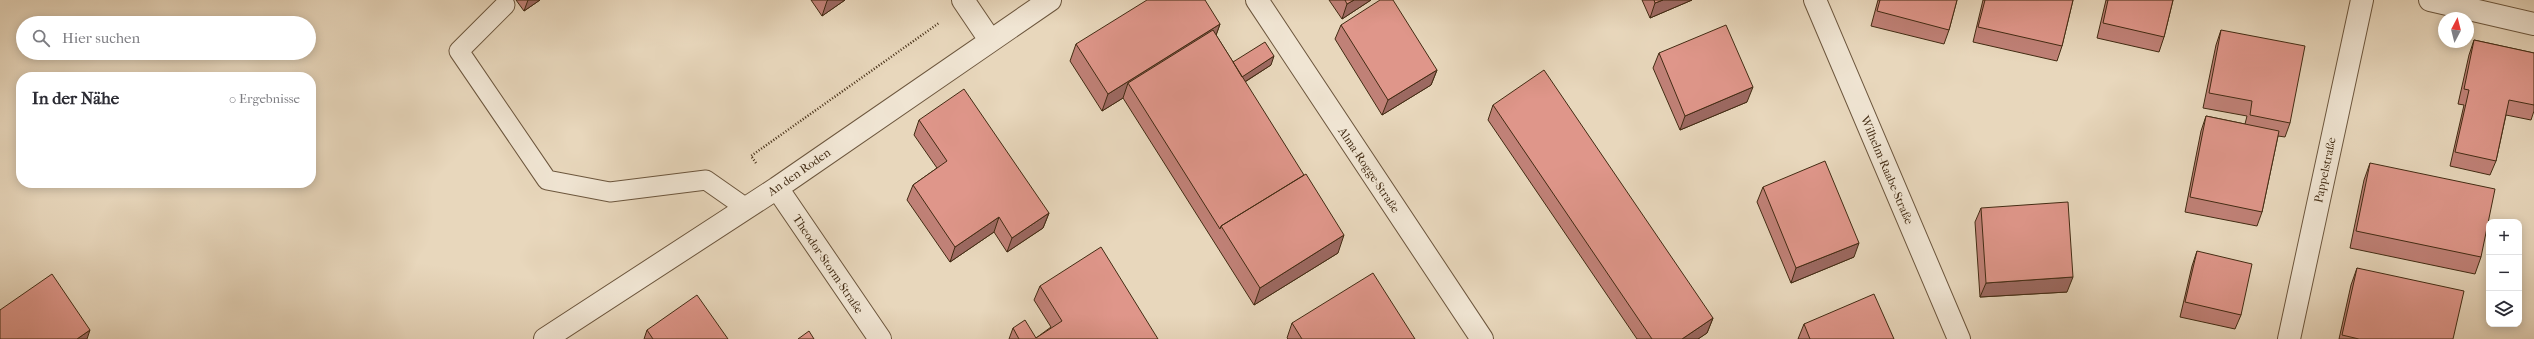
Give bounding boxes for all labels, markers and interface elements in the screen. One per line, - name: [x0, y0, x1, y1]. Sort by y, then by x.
- north arrow: [2438, 12, 2474, 48]
- search box: [16, 16, 316, 60]
- icon: search: [30, 27, 52, 49]
- text: Hier suchen: [62, 29, 140, 47]
- text: In der Nähe: [32, 88, 119, 108]
- text: 0 Ergebnisse: [229, 91, 300, 106]
- street label: Wilhelm-Raabe-Straße: [1857, 113, 1916, 226]
- street label: Alma-Rogge-Straße: [1335, 124, 1403, 215]
- street label: Pappelstraße: [2311, 136, 2339, 204]
- street label: An den Roden: [764, 145, 833, 199]
- street label: Theodor-Storm-Straße: [790, 212, 866, 316]
- map controls: [2486, 219, 2522, 327]
- button: +: [2486, 219, 2522, 255]
- button: −: [2486, 255, 2522, 291]
- button: layers: [2486, 291, 2522, 327]

